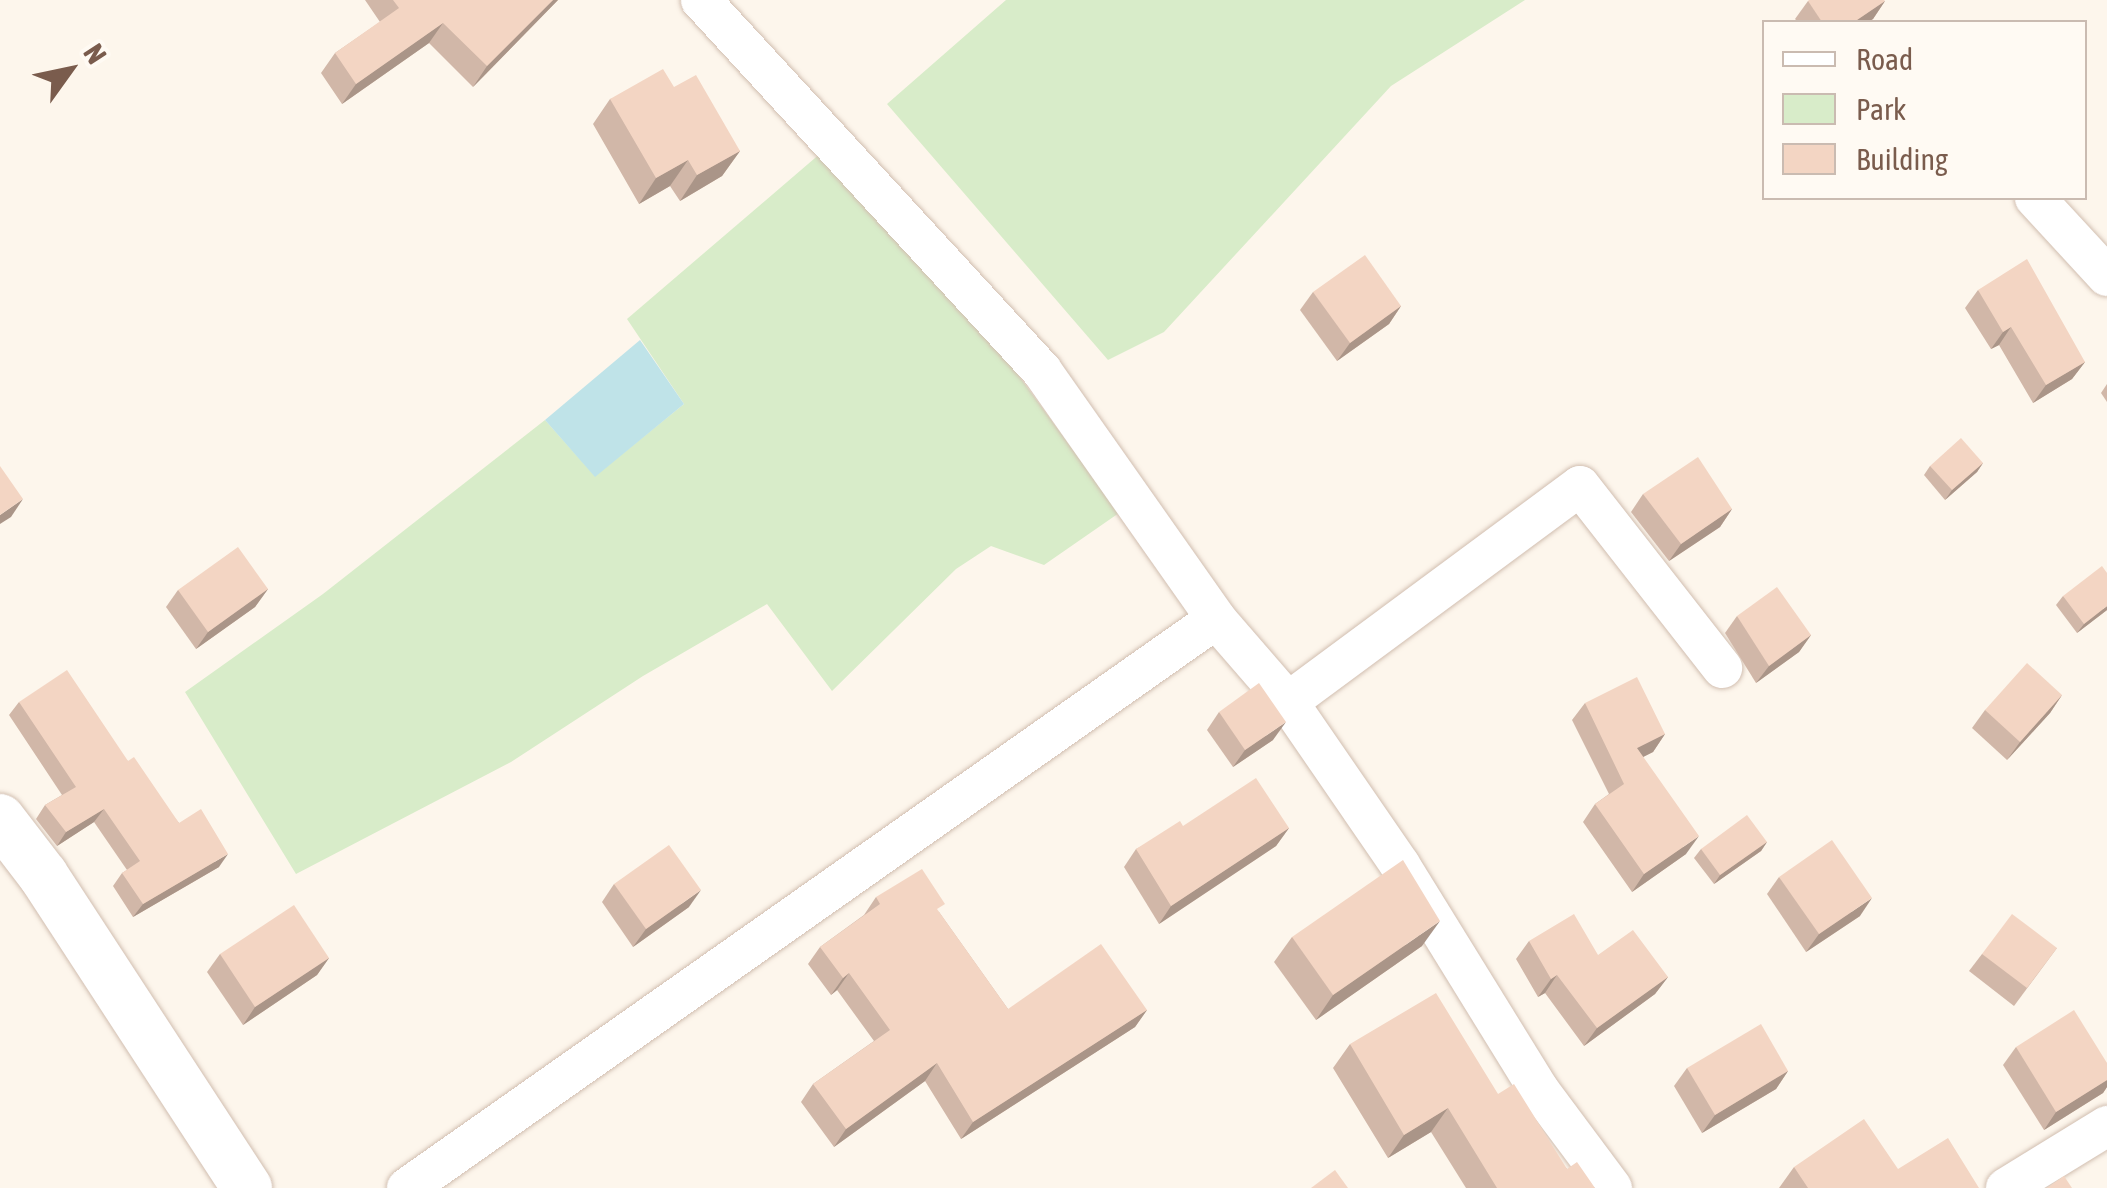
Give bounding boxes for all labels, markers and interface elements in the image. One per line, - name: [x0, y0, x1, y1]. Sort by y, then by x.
- north arrow: [20, 20, 120, 120]
- legend: [1762, 20, 2087, 200]
- text: N: [77, 38, 113, 69]
- text: Road: [1856, 42, 1913, 76]
- text: Park: [1856, 92, 1906, 126]
- text: Building: [1856, 142, 1948, 176]

